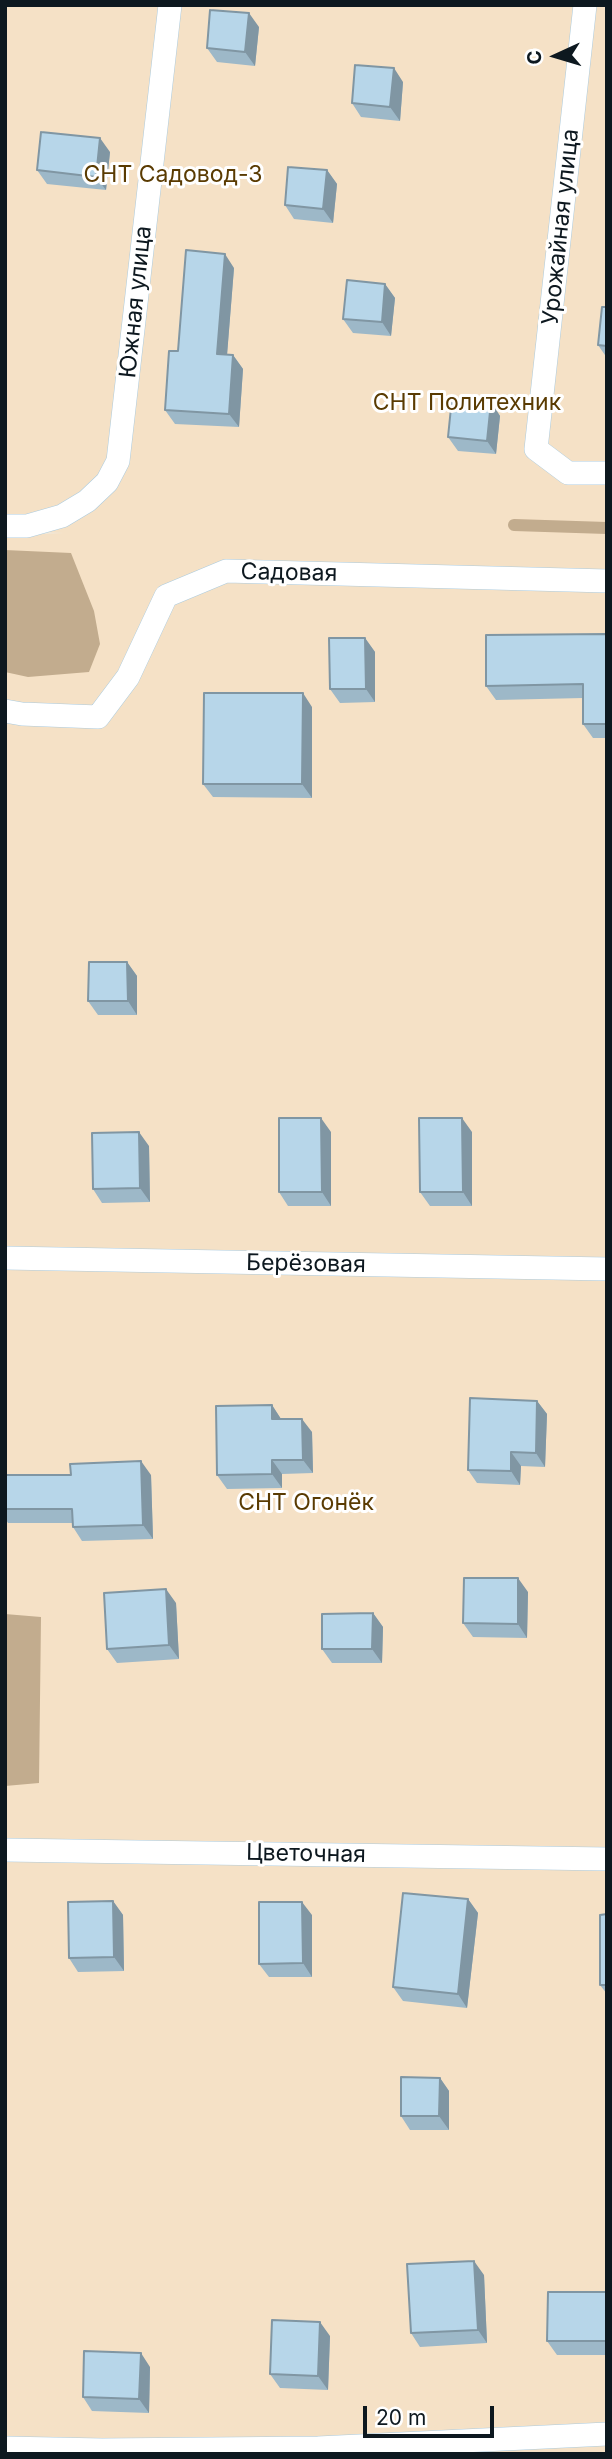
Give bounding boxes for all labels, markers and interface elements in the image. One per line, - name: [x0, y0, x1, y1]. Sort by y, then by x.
- north arrow: [521, 21, 591, 91]
- text: С: [523, 50, 547, 65]
- street label: Урожайная улица: [537, 128, 585, 326]
- park label: СНТ Садовод-3: [84, 161, 262, 189]
- street label: Южная улица: [114, 224, 158, 380]
- park label: СНТ Политехник: [373, 389, 561, 417]
- street label: Садовая: [240, 558, 338, 588]
- street label: Берёзовая: [246, 1249, 366, 1279]
- park label: СНТ Огонёк: [238, 1489, 374, 1517]
- street label: Цветочная: [246, 1839, 366, 1869]
- scale bar: [367, 2392, 498, 2436]
- text: 20 m: [376, 2405, 426, 2430]

